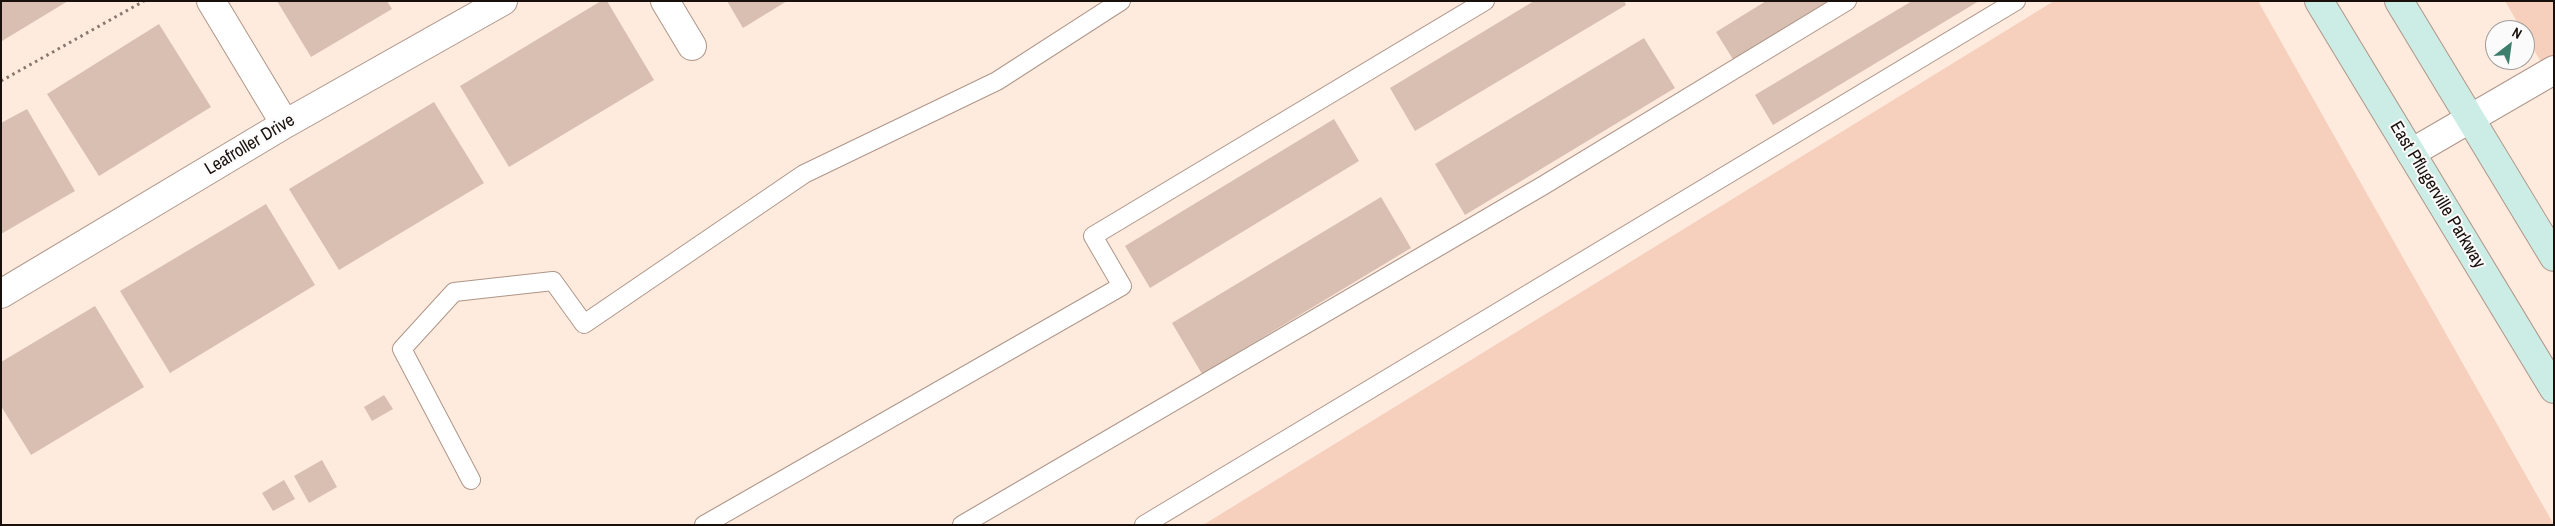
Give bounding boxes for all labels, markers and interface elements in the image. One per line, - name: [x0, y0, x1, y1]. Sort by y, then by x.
- north arrow: [2485, 20, 2535, 70]
- text: N: [2509, 23, 2525, 43]
- street label: Leafroller Drive: [201, 110, 299, 180]
- street label: East Pflugerville Parkway: [2385, 118, 2489, 272]

